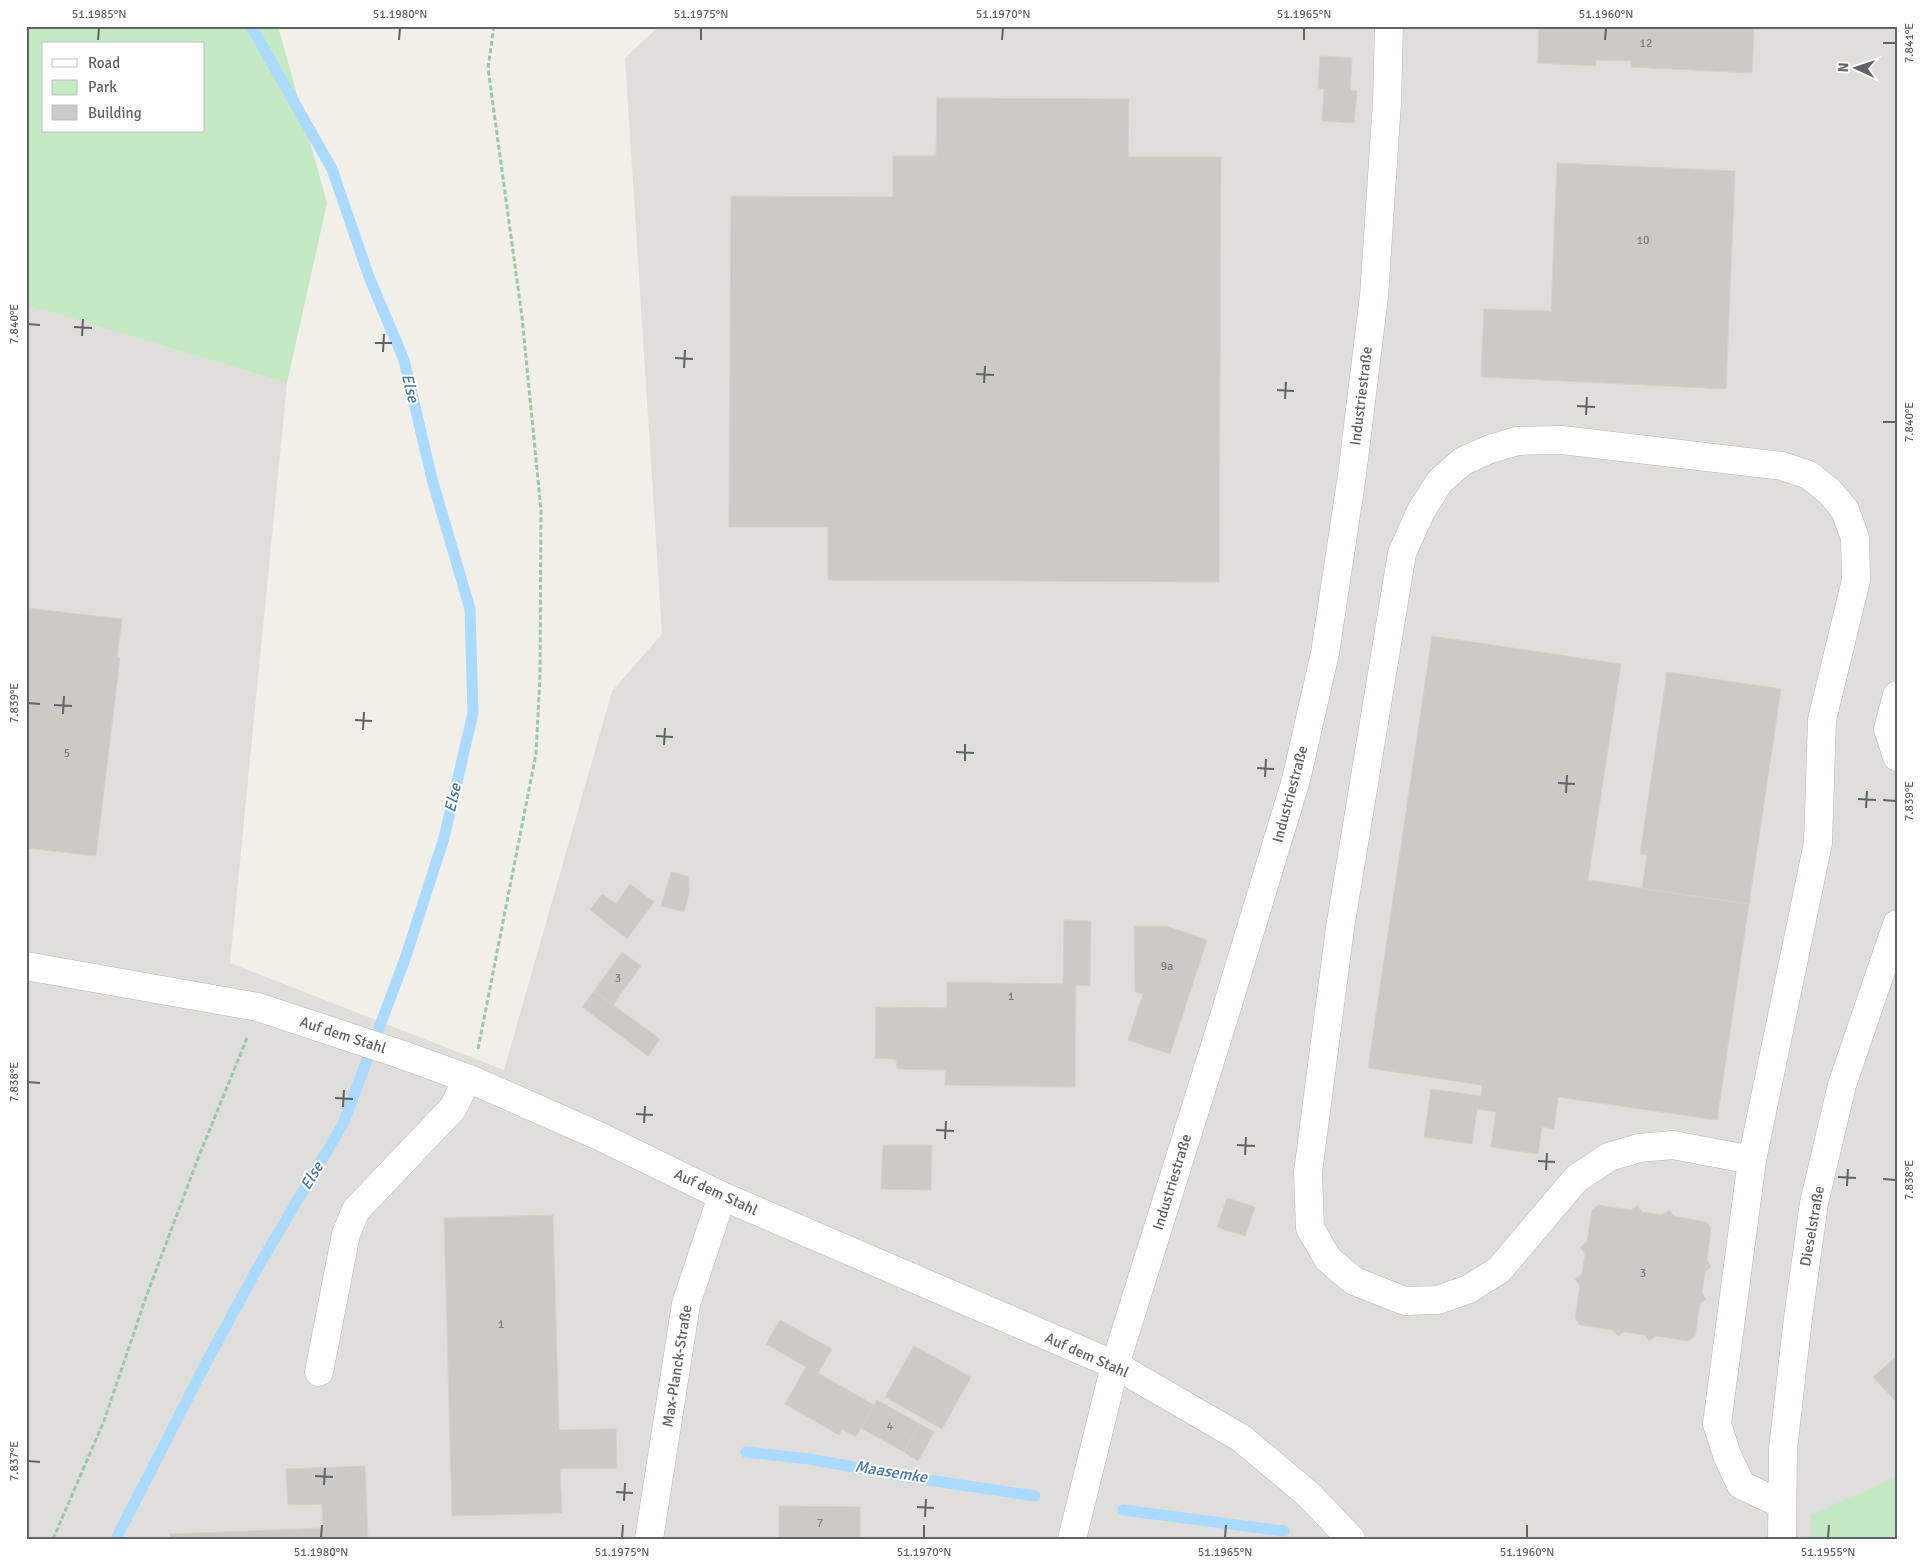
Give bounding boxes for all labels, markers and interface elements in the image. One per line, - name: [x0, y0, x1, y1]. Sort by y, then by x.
- text: 51.1985°N: [72, 7, 126, 22]
- text: 51.1980°N: [373, 7, 427, 22]
- text: 51.1975°N: [674, 7, 728, 22]
- text: 51.1970°N: [976, 7, 1030, 22]
- text: 51.1965°N: [1277, 7, 1331, 22]
- text: 51.1960°N: [1579, 7, 1633, 22]
- text: 7.841°E: [1902, 23, 1917, 63]
- house number: 12: [1640, 36, 1652, 51]
- legend: [42, 42, 205, 132]
- north arrow: [1830, 42, 1880, 92]
- text: Road: [88, 54, 120, 72]
- text: N: [1835, 62, 1852, 73]
- text: Park: [88, 78, 117, 96]
- text: Building: [88, 104, 142, 122]
- house number: 10: [1637, 233, 1649, 248]
- text: 7.840°E: [7, 304, 22, 344]
- street label: Industriestraße: [1346, 345, 1376, 447]
- water label: Else: [397, 372, 423, 405]
- text: 7.840°E: [1902, 402, 1917, 442]
- text: 7.839°E: [7, 683, 22, 723]
- street label: Industriestraße: [1268, 744, 1312, 844]
- house number: 5: [64, 746, 70, 761]
- water label: Else: [440, 781, 466, 814]
- text: 7.839°E: [1902, 781, 1917, 821]
- house number: 9a: [1161, 959, 1173, 974]
- house number: 3: [615, 971, 621, 986]
- house number: 1: [1008, 989, 1014, 1004]
- street label: Auf dem Stahl: [297, 1013, 389, 1057]
- text: 7.838°E: [7, 1062, 22, 1102]
- street label: Industriestraße: [1149, 1132, 1195, 1232]
- water label: Else: [296, 1158, 328, 1193]
- text: 7.838°E: [1902, 1160, 1917, 1200]
- street label: Auf dem Stahl: [671, 1165, 761, 1219]
- street label: Dieselstraße: [1796, 1184, 1828, 1268]
- house number: 3: [1640, 1266, 1646, 1281]
- street label: Max-Planck-Straße: [658, 1304, 696, 1428]
- house number: 1: [498, 1317, 504, 1332]
- street label: Auf dem Stahl: [1042, 1328, 1132, 1382]
- house number: 4: [887, 1419, 894, 1434]
- text: 7.837°E: [7, 1441, 22, 1481]
- water label: Maasemke: [854, 1456, 929, 1488]
- house number: 7: [817, 1516, 823, 1531]
- text: 51.1980°N: [294, 1545, 348, 1560]
- text: 51.1975°N: [595, 1545, 649, 1560]
- text: 51.1970°N: [897, 1545, 951, 1560]
- text: 51.1965°N: [1198, 1545, 1252, 1560]
- text: 51.1960°N: [1500, 1545, 1554, 1560]
- text: 51.1955°N: [1801, 1545, 1855, 1560]

